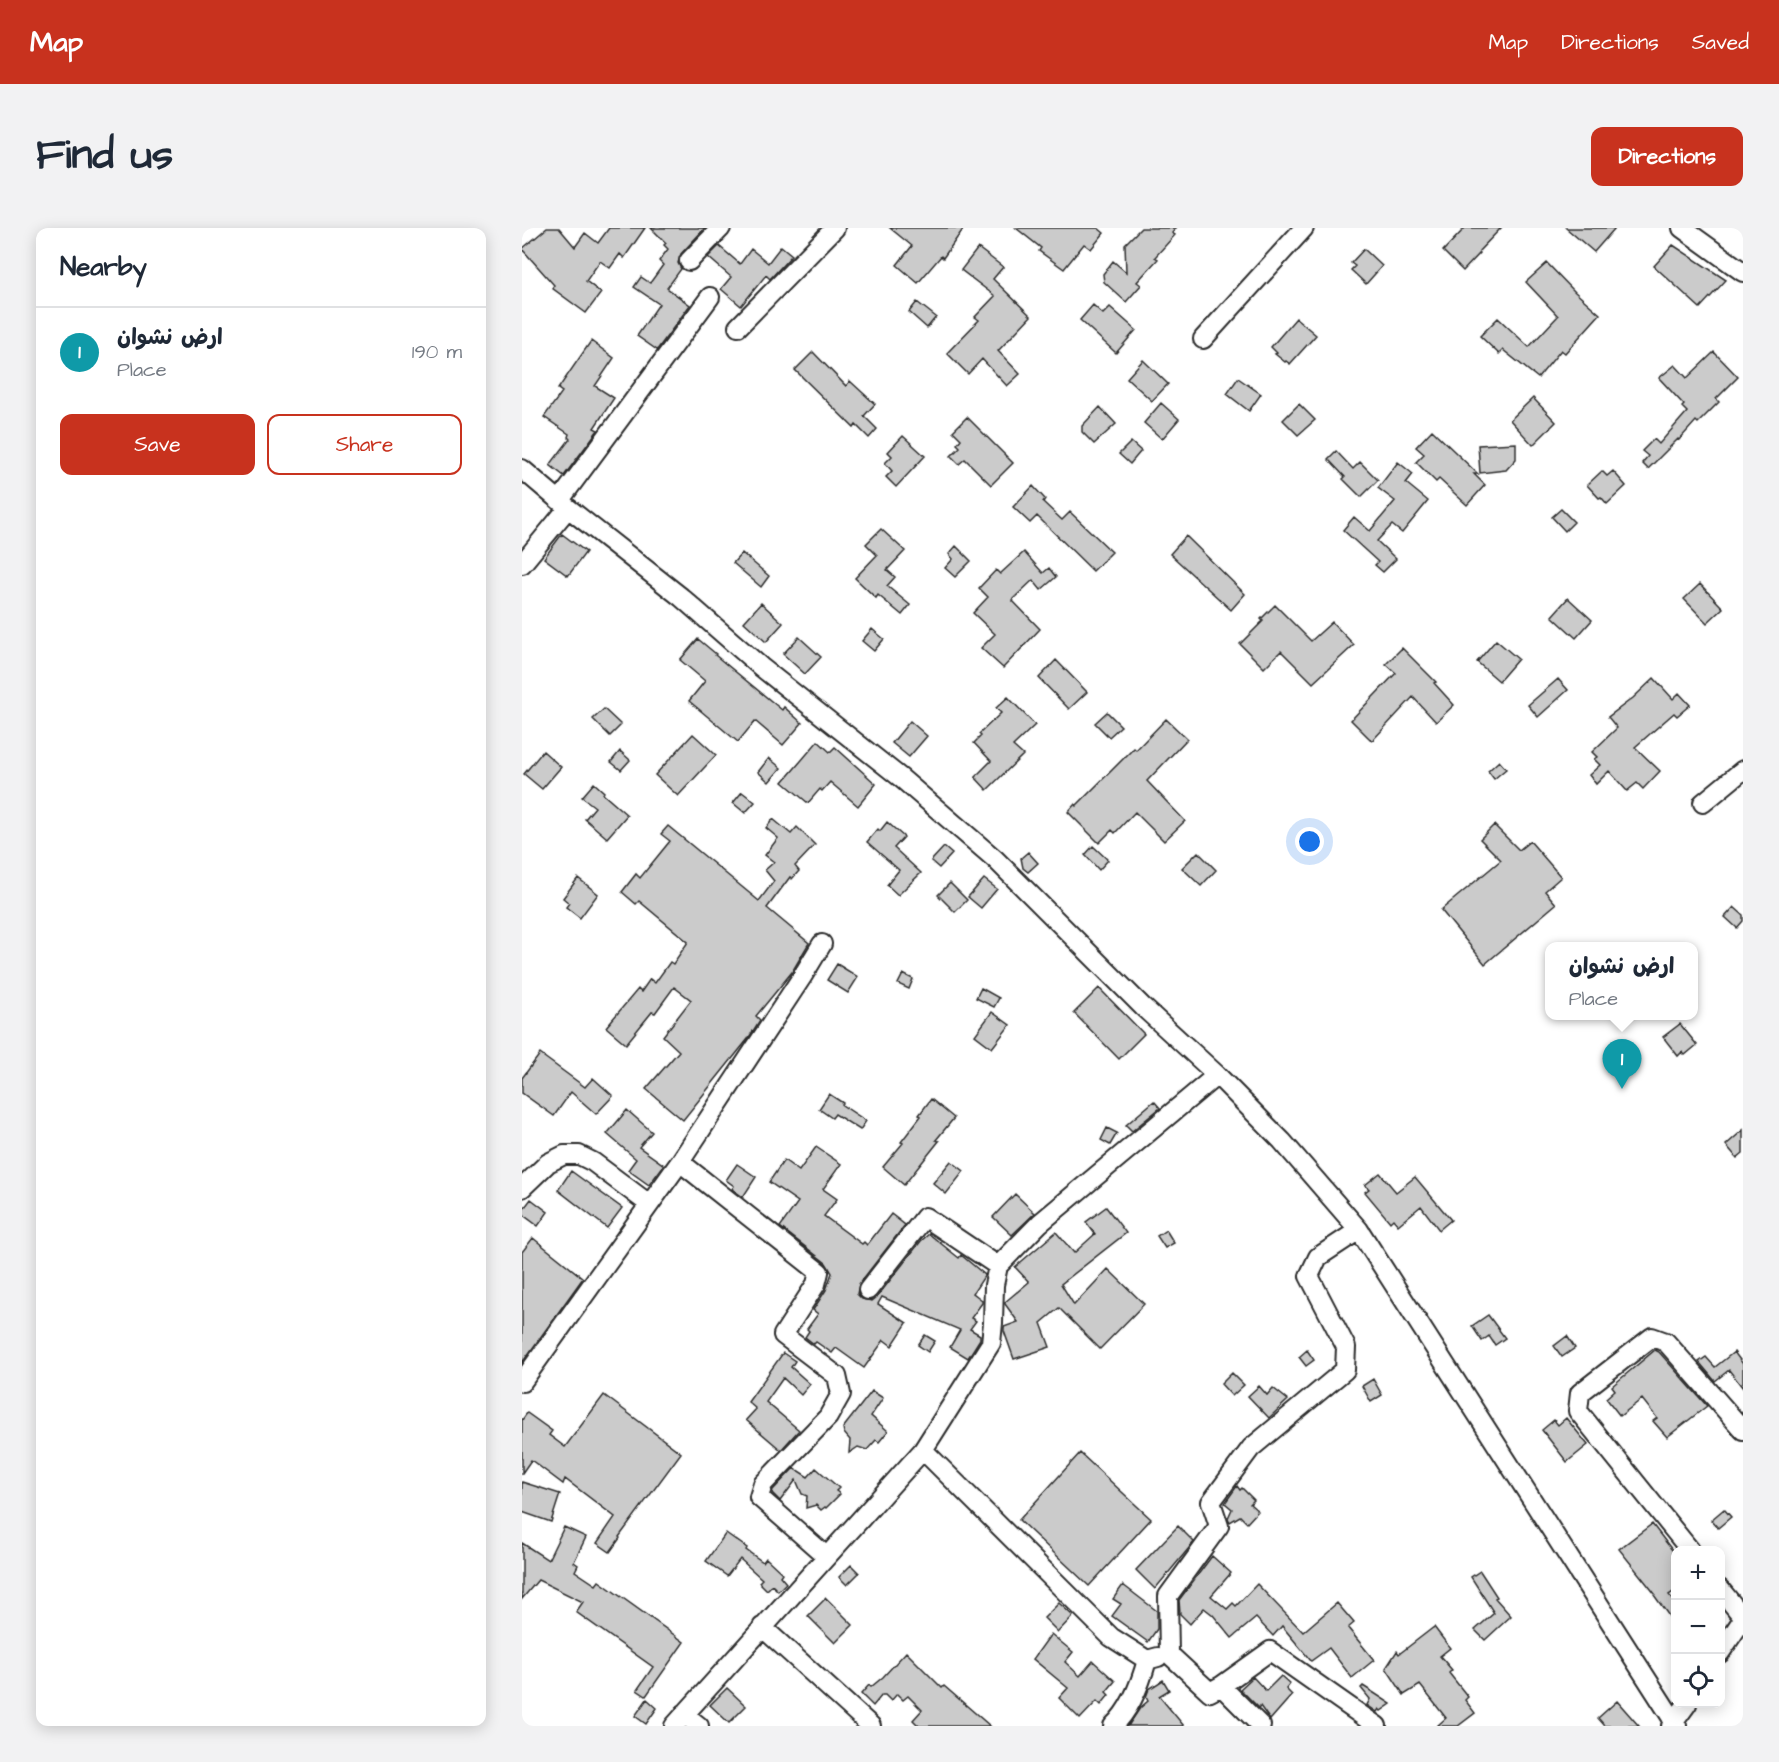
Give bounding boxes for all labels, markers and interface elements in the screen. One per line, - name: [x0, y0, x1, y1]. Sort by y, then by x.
- text: Map: [30, 23, 83, 62]
- text: Map: [1488, 28, 1528, 57]
- text: Directions: [1561, 28, 1659, 57]
- text: Saved: [1692, 28, 1749, 57]
- text: Find us: [36, 127, 173, 185]
- button: Directions: [1591, 127, 1743, 186]
- text: Nearby: [60, 249, 147, 285]
- text: ارض نشوان: [117, 322, 223, 353]
- text: 1: [78, 338, 81, 366]
- text: 190 m: [412, 338, 462, 366]
- text: Place: [117, 356, 167, 384]
- button: Save: [60, 414, 255, 475]
- button: Share: [267, 414, 462, 475]
- your location: [1295, 827, 1324, 856]
- popup: [1545, 942, 1698, 1020]
- text: ارض نشوان: [1569, 951, 1674, 982]
- text: Place: [1569, 985, 1618, 1013]
- pin: 1: [1602, 1040, 1642, 1089]
- map controls: [1671, 1546, 1725, 1708]
- button: +: [1671, 1546, 1725, 1600]
- button: −: [1671, 1600, 1725, 1654]
- button: locate: [1671, 1654, 1725, 1708]

